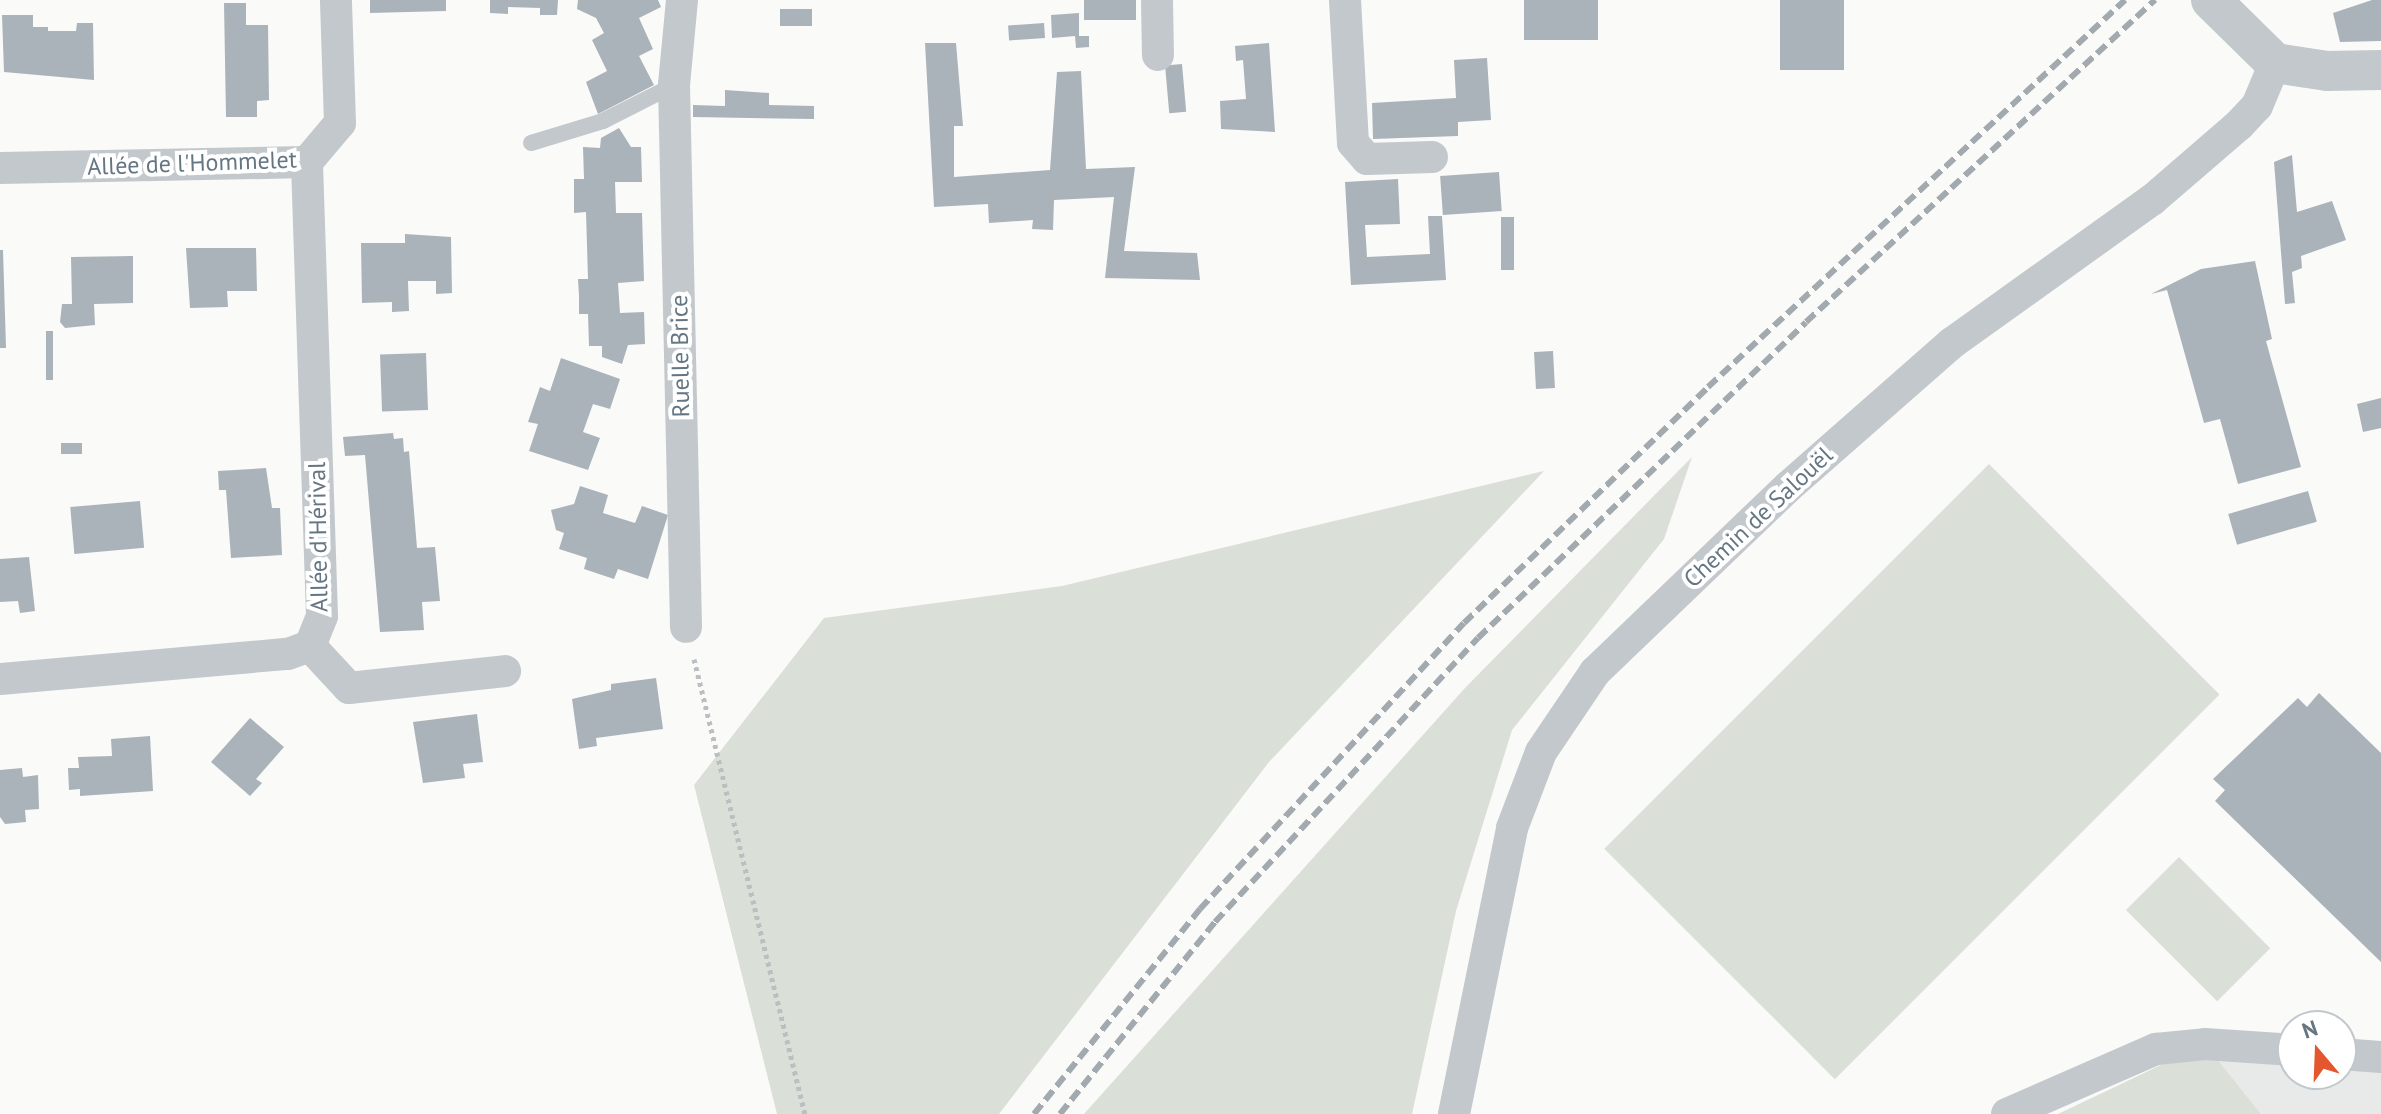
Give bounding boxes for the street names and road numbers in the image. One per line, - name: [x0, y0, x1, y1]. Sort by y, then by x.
- street label: Allée de l'Hommelet: [87, 145, 297, 181]
- street label: Ruelle Brice: [665, 294, 695, 418]
- street label: Chemin de Salouël: [1678, 441, 1838, 593]
- street label: Allée d'Hérival: [302, 462, 334, 612]

